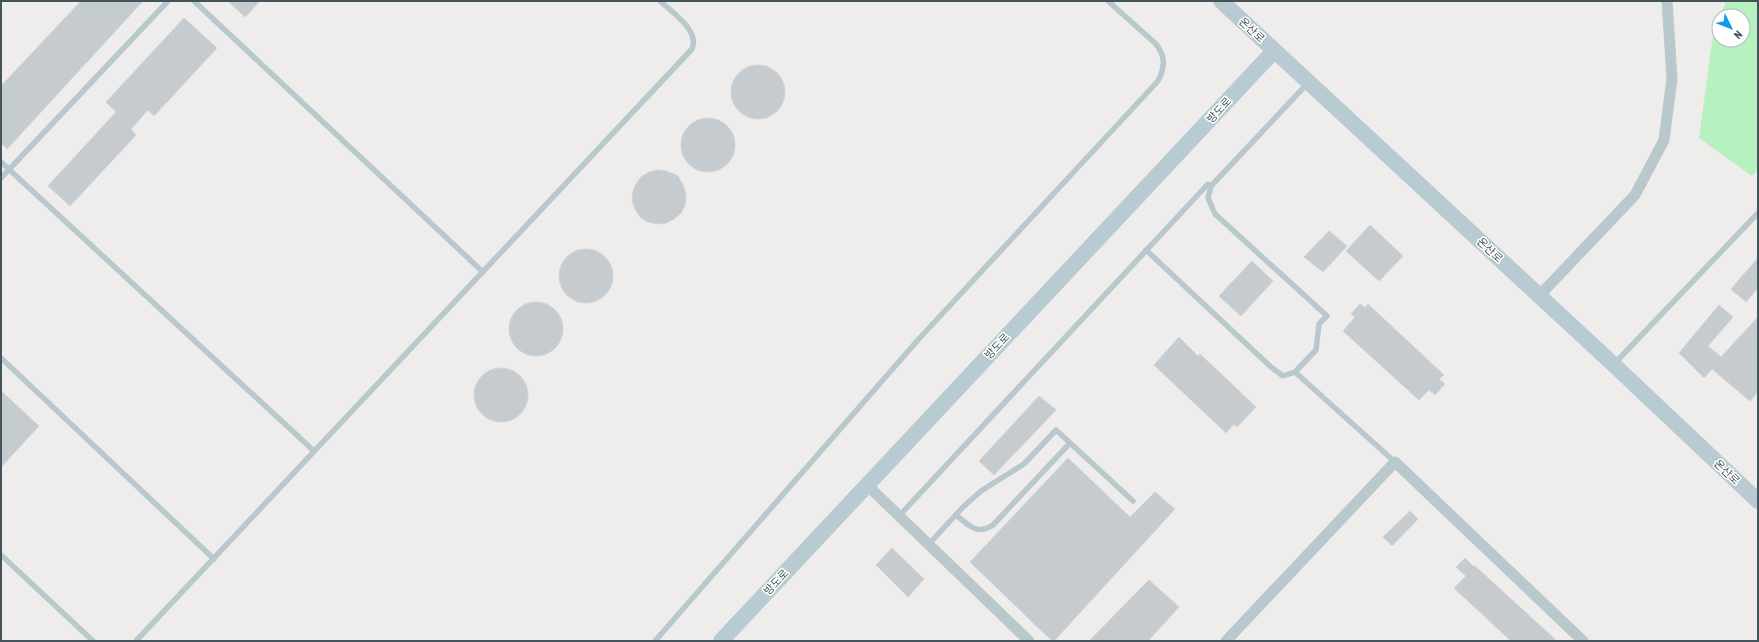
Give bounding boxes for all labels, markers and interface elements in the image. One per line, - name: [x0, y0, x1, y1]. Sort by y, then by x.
- north arrow: [1711, 8, 1751, 48]
- street label: 온산로: [1237, 15, 1267, 45]
- text: N: [1732, 28, 1745, 41]
- street label: 방도로: [1204, 95, 1234, 125]
- street label: 온산로: [1475, 235, 1505, 265]
- street label: 방도로: [982, 331, 1012, 361]
- street label: 온산로: [1712, 457, 1742, 487]
- street label: 방도로: [761, 567, 791, 597]

